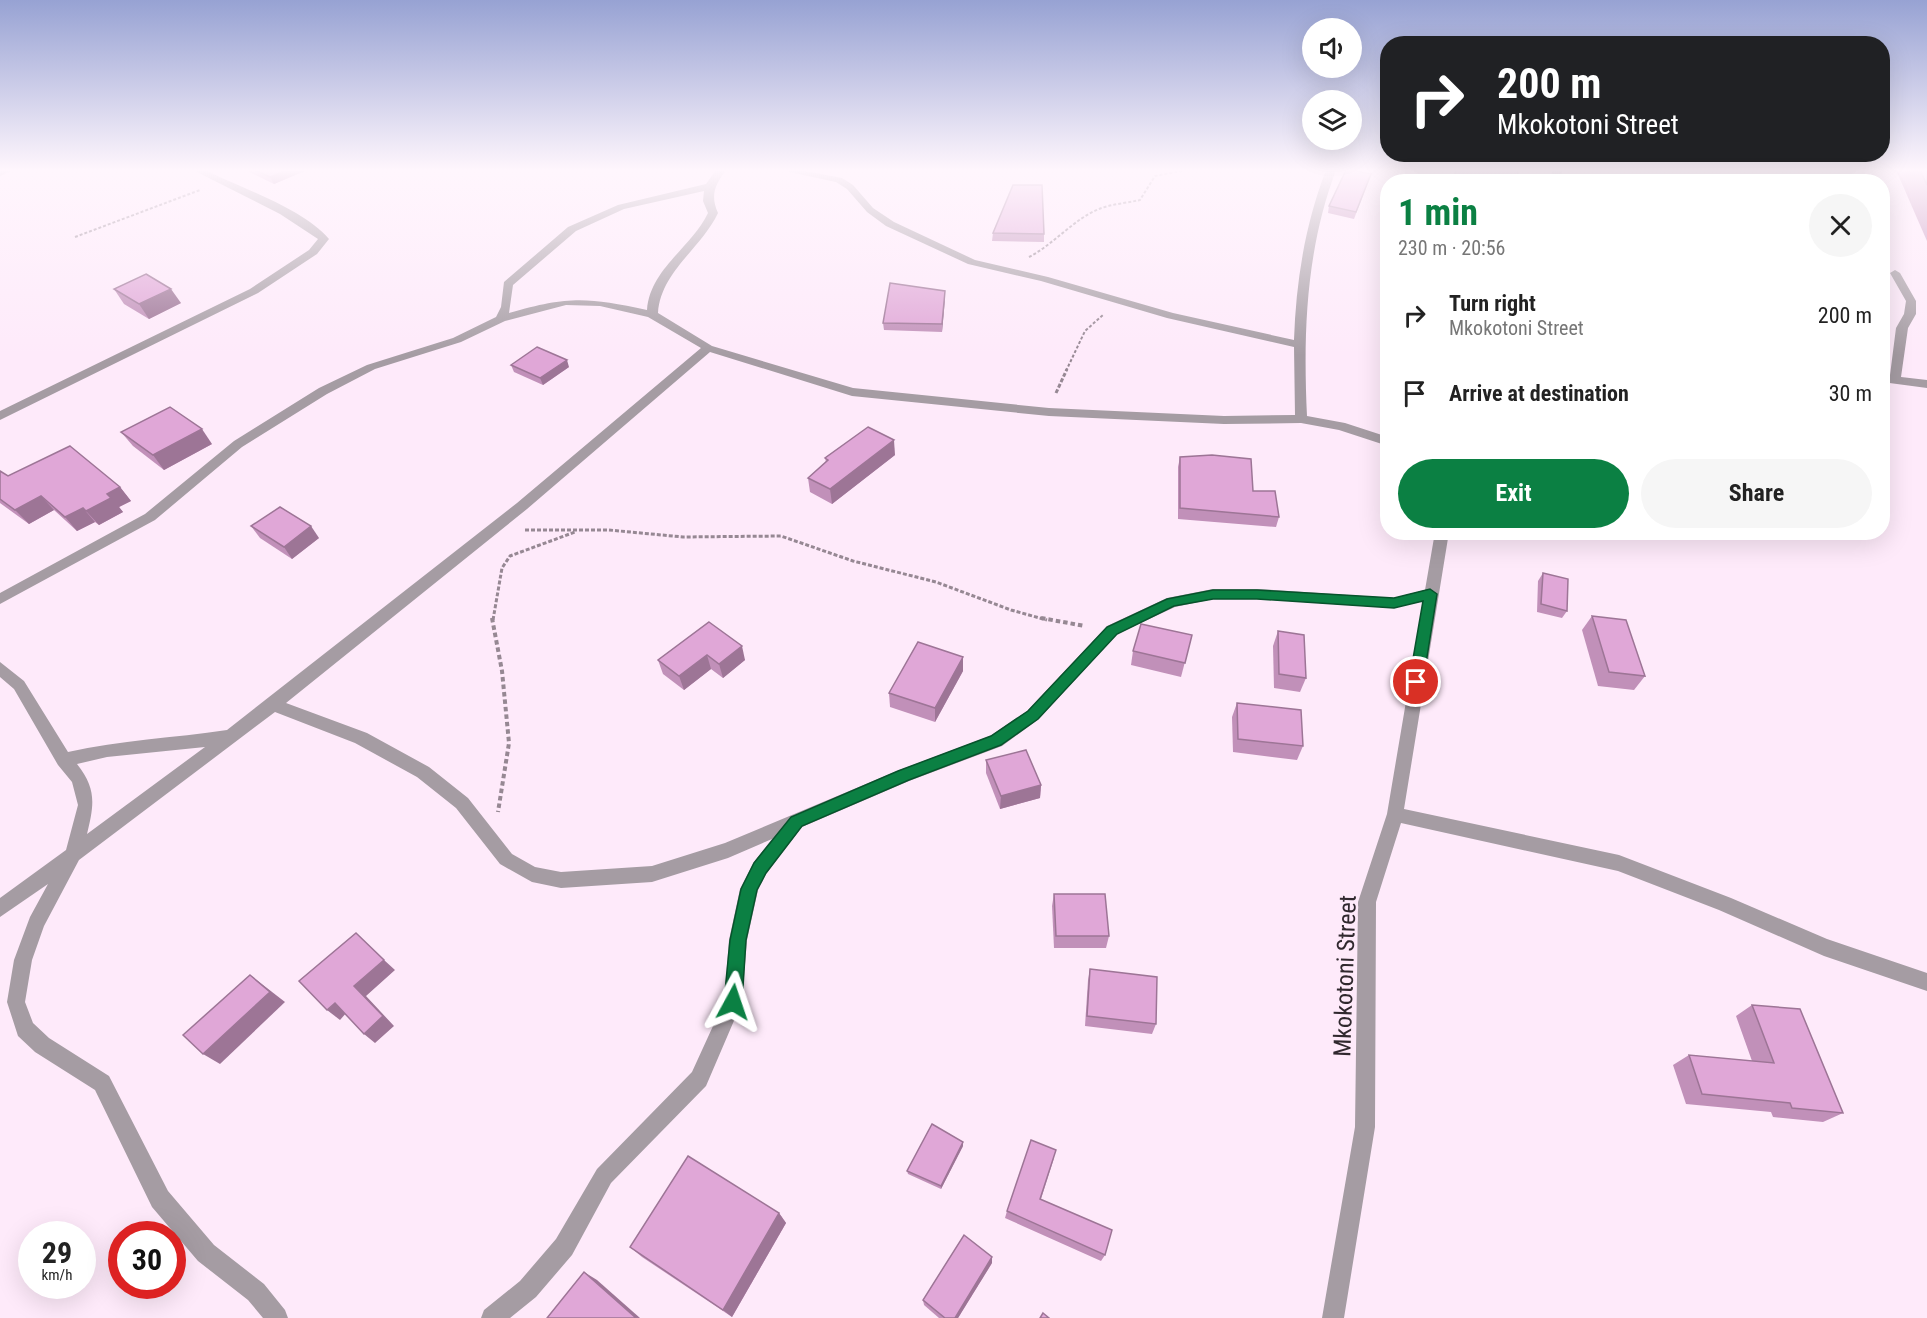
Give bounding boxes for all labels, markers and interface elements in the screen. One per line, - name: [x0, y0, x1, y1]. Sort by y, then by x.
- map controls: [1302, 18, 1362, 150]
- button: sound: [1302, 18, 1362, 78]
- text: 200 m: [1497, 59, 1602, 108]
- icon: right: [1398, 60, 1476, 138]
- button: layers: [1302, 90, 1362, 150]
- text: Mkokotoni Street: [1497, 109, 1679, 141]
- text: 1 min: [1398, 192, 1478, 234]
- button: close: [1809, 194, 1872, 257]
- text: 230 m · 20:56: [1398, 236, 1505, 260]
- text: Turn right: [1449, 291, 1536, 316]
- icon: right: [1398, 299, 1431, 332]
- text: 200 m: [1818, 303, 1872, 328]
- text: Mkokotoni Street: [1449, 316, 1584, 340]
- icon: arrive: [1398, 377, 1431, 410]
- text: Arrive at destination: [1449, 381, 1629, 406]
- text: 30 m: [1829, 381, 1872, 406]
- button: Exit: [1398, 459, 1629, 528]
- button: Share: [1641, 459, 1872, 528]
- pin: [1390, 656, 1441, 707]
- icon: arrive: [1399, 665, 1432, 698]
- street label: Mkokotoni Street: [1328, 895, 1362, 1057]
- position arrow: [701, 970, 765, 1034]
- speed limit sign: 30: [108, 1221, 186, 1299]
- text: 29: [42, 1235, 72, 1270]
- text: km/h: [42, 1266, 72, 1284]

